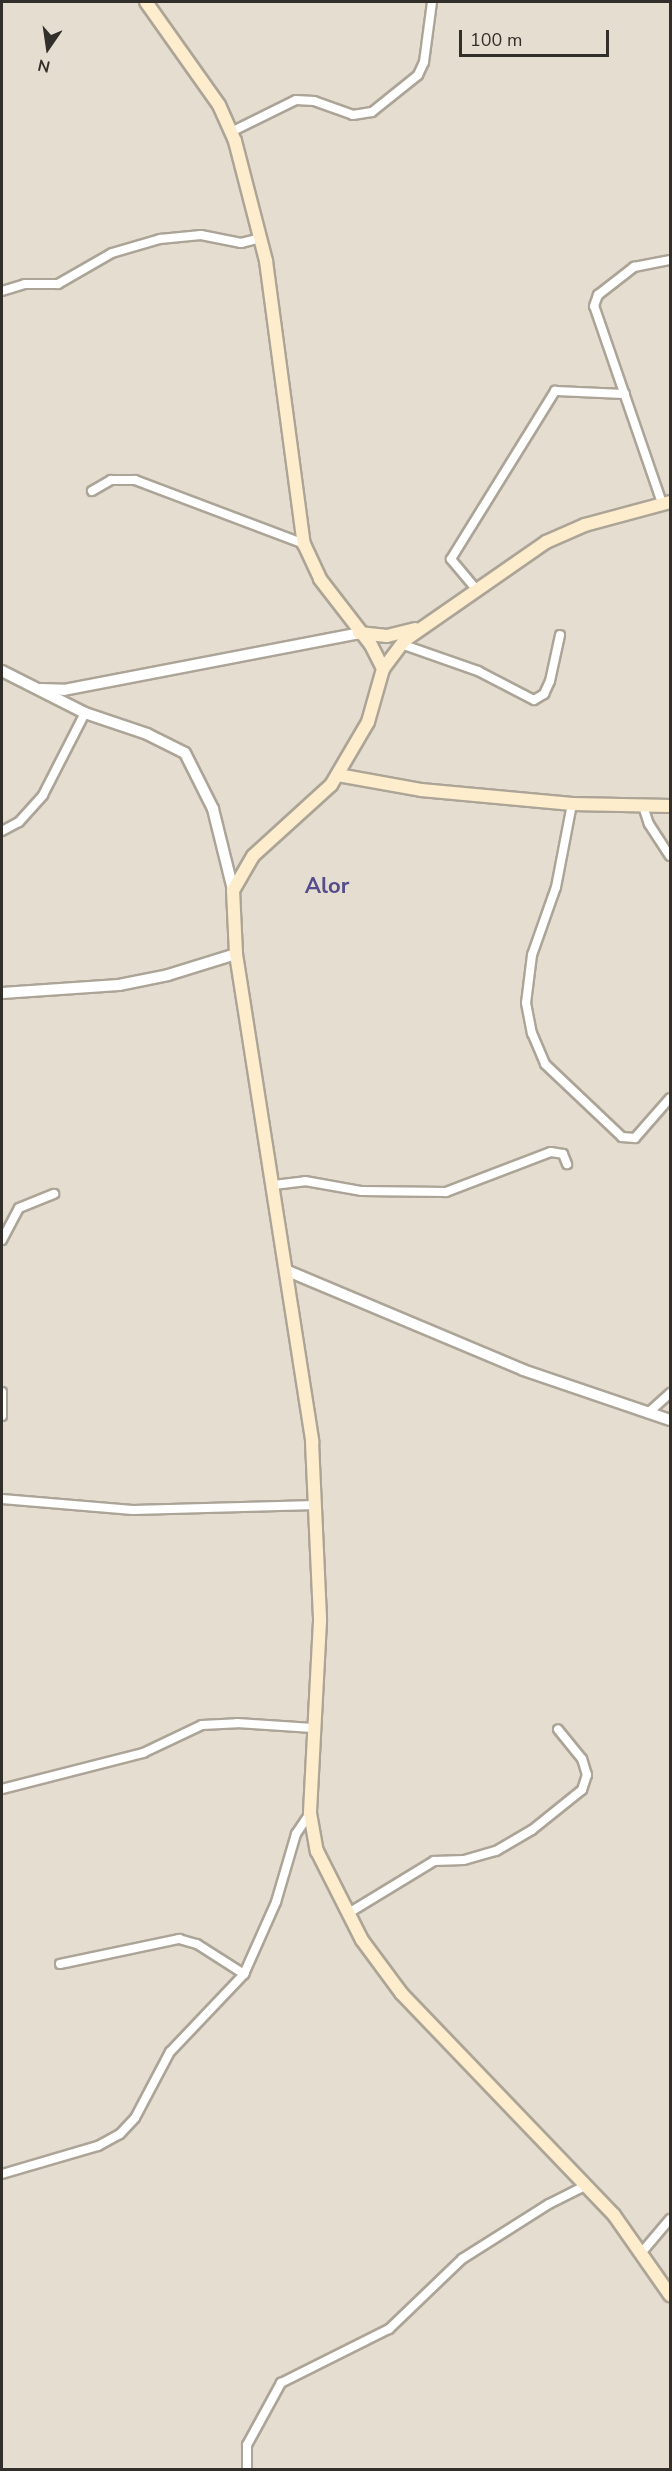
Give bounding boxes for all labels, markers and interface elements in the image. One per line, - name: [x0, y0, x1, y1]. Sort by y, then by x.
- north arrow: [18, 18, 78, 78]
- scale bar: [462, 18, 612, 56]
- text: 100 m: [470, 28, 522, 52]
- text: N: [36, 53, 52, 78]
- district label: Alor: [305, 874, 349, 900]

